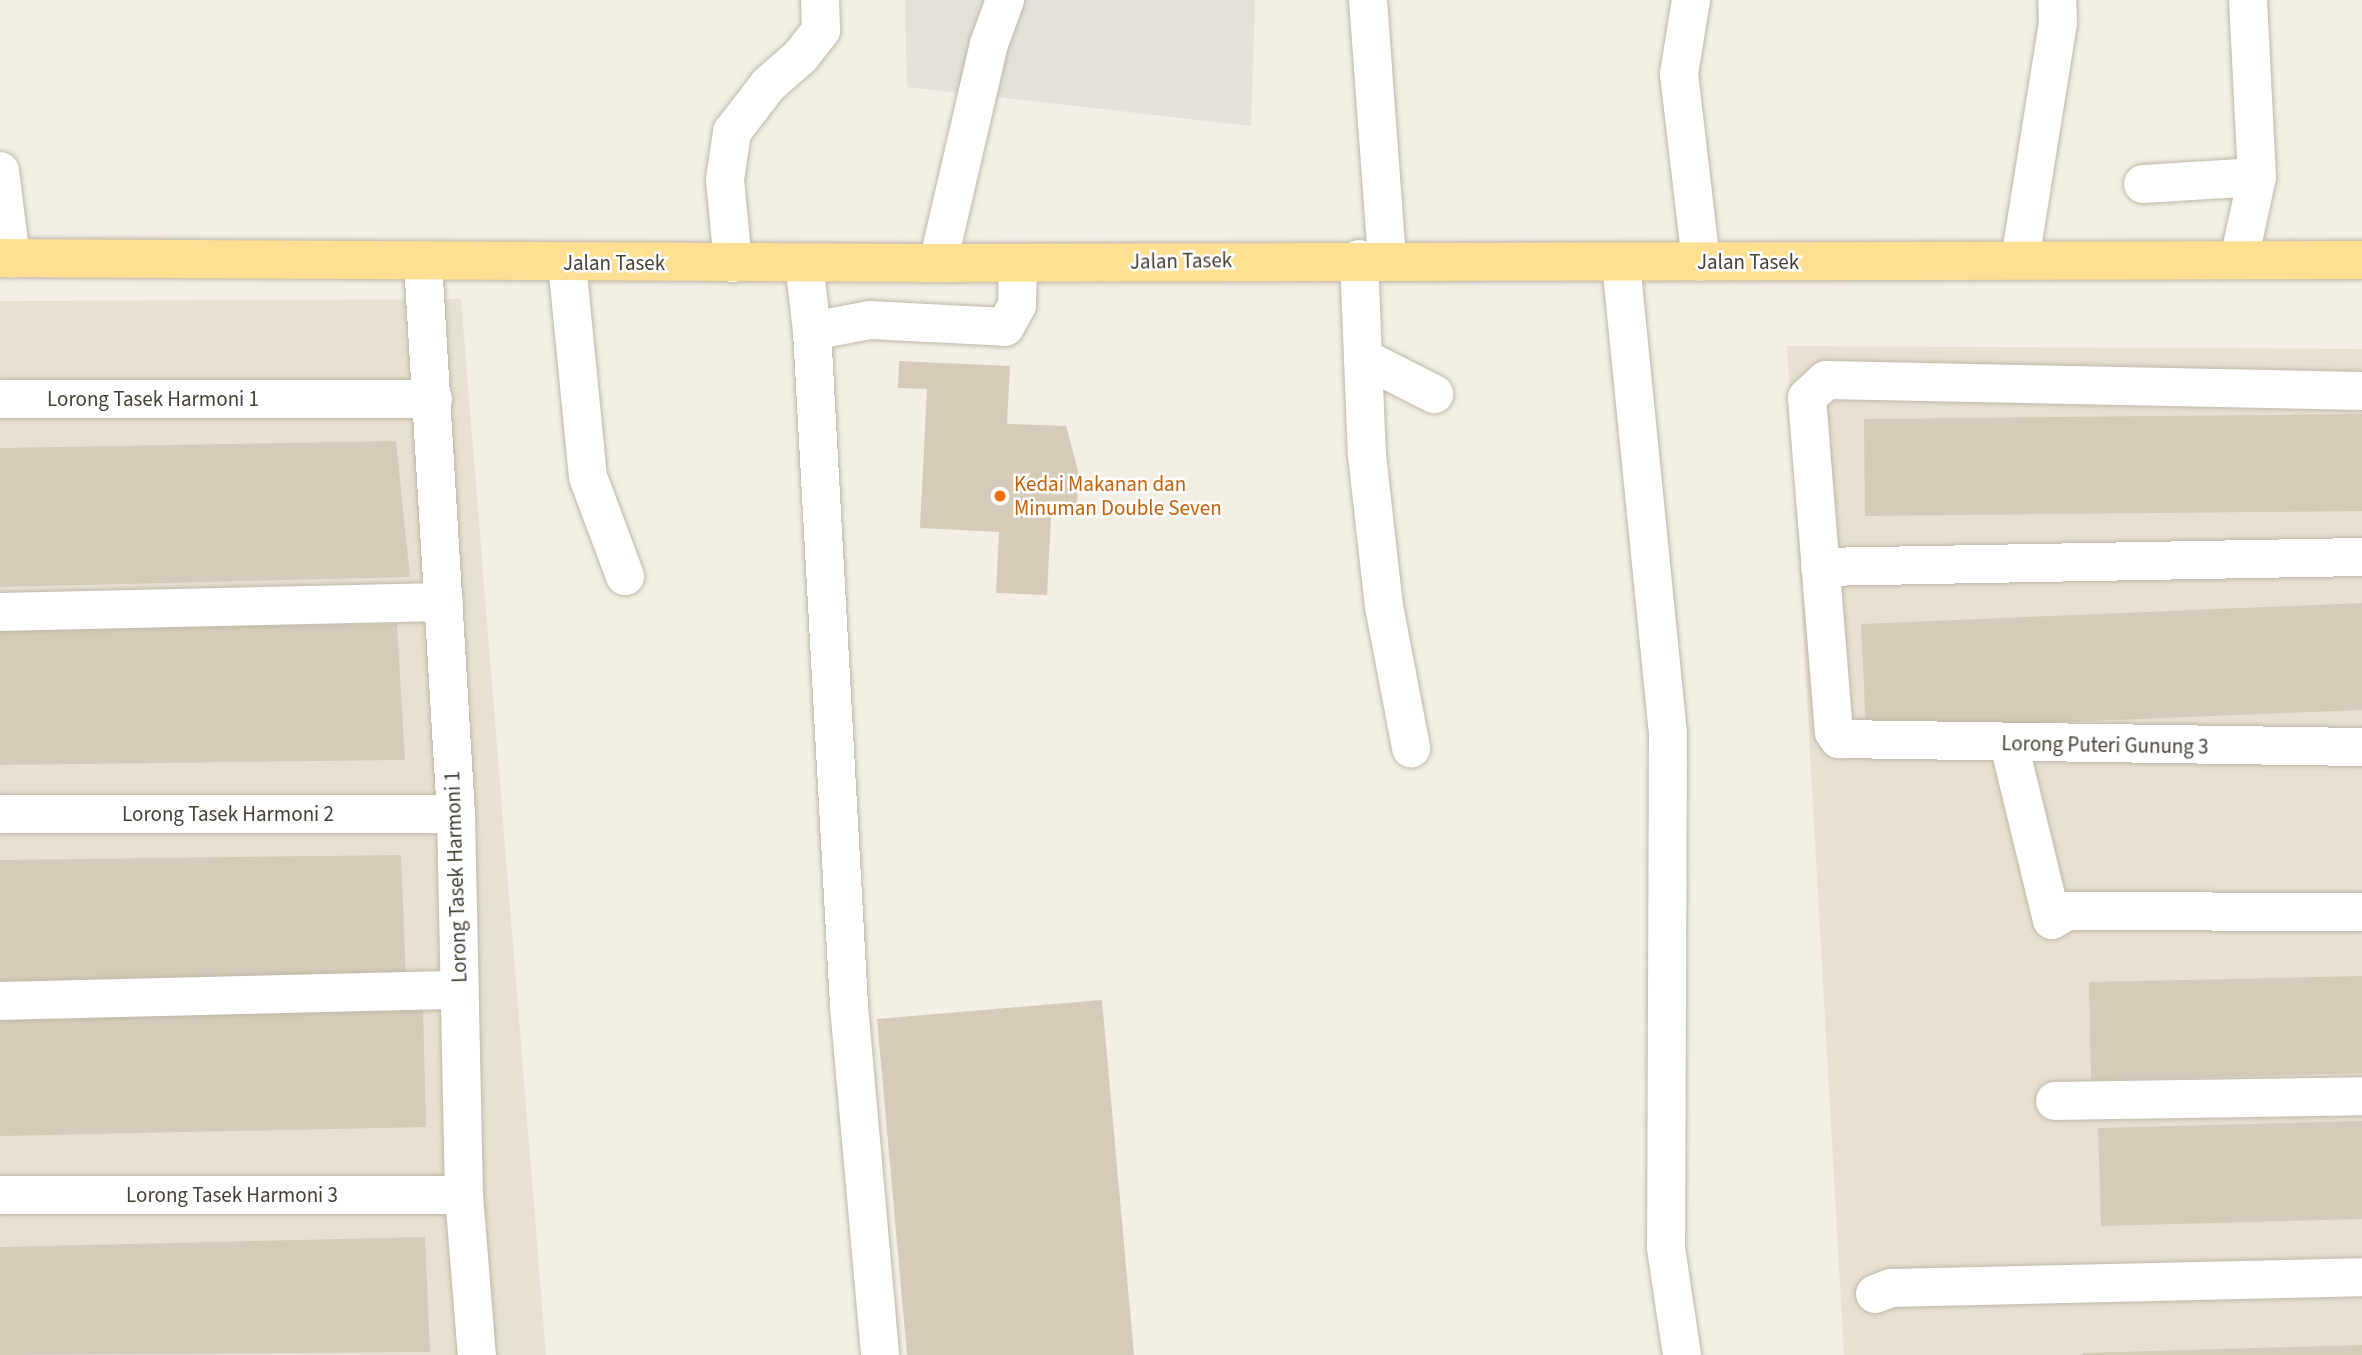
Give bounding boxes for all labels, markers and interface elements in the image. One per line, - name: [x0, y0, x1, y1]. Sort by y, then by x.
- street label: Jalan Tasek: [1130, 248, 1232, 274]
- street label: Jalan Tasek: [1697, 249, 1799, 275]
- street label: Jalan Tasek: [563, 250, 665, 276]
- street label: Lorong Tasek Harmoni 1: [47, 386, 259, 412]
- place label: Kedai Makanan dan Minuman Double Seven: [1014, 471, 1222, 521]
- marker: Kedai Makanan dan Minuman Double Seven: [992, 488, 1008, 504]
- street label: Lorong Puteri Gunung 3: [2001, 731, 2209, 759]
- street label: Lorong Tasek Harmoni 1: [440, 771, 472, 983]
- street label: Lorong Tasek Harmoni 2: [122, 801, 334, 827]
- street label: Lorong Tasek Harmoni 3: [126, 1182, 338, 1208]

